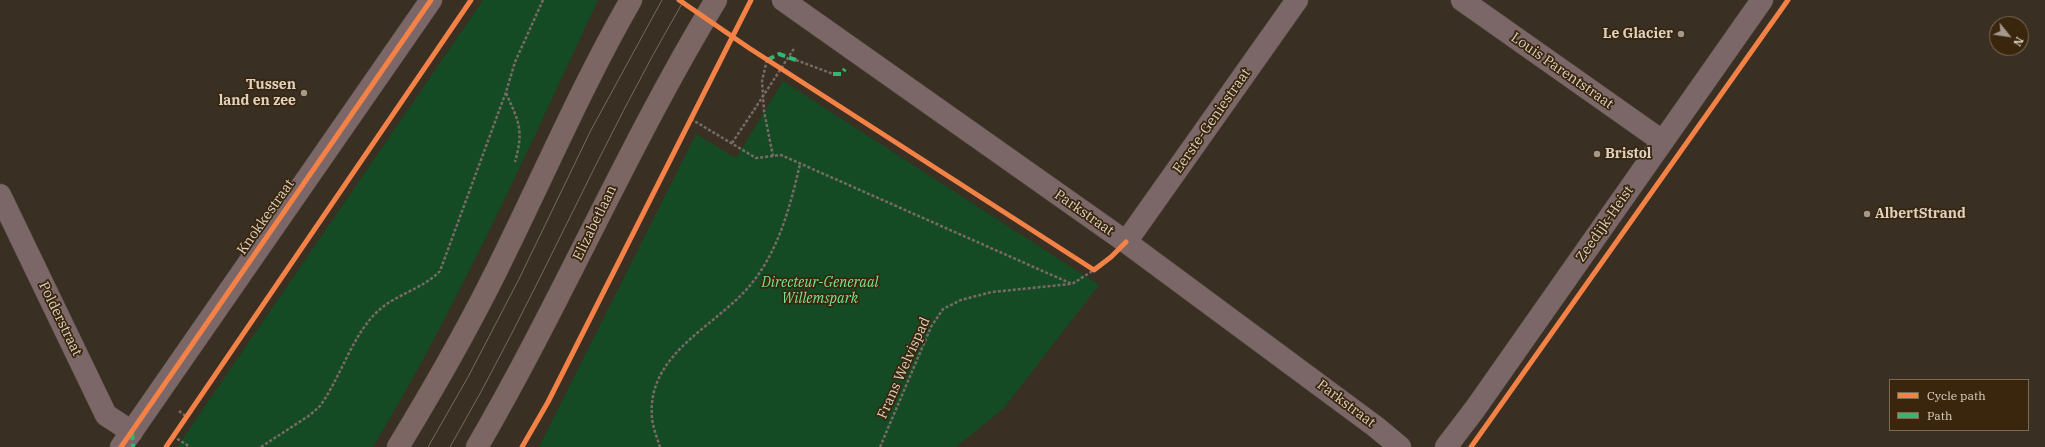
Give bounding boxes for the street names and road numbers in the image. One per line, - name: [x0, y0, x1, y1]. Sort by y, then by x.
- street label: Louis Parentstraat: [1508, 29, 1616, 113]
- street label: Eerste-Geniestraat: [1170, 65, 1254, 177]
- street label: Knokkestraat: [234, 176, 298, 258]
- street label: Elizabetlaan: [570, 183, 620, 263]
- street label: Zeedijk-Heist: [1573, 183, 1637, 265]
- street label: Parkstraat: [1051, 186, 1117, 240]
- street label: Polderstraat: [35, 279, 85, 359]
- street label: Frans Welvispad: [874, 315, 934, 421]
- street label: Parkstraat: [1314, 377, 1378, 431]

